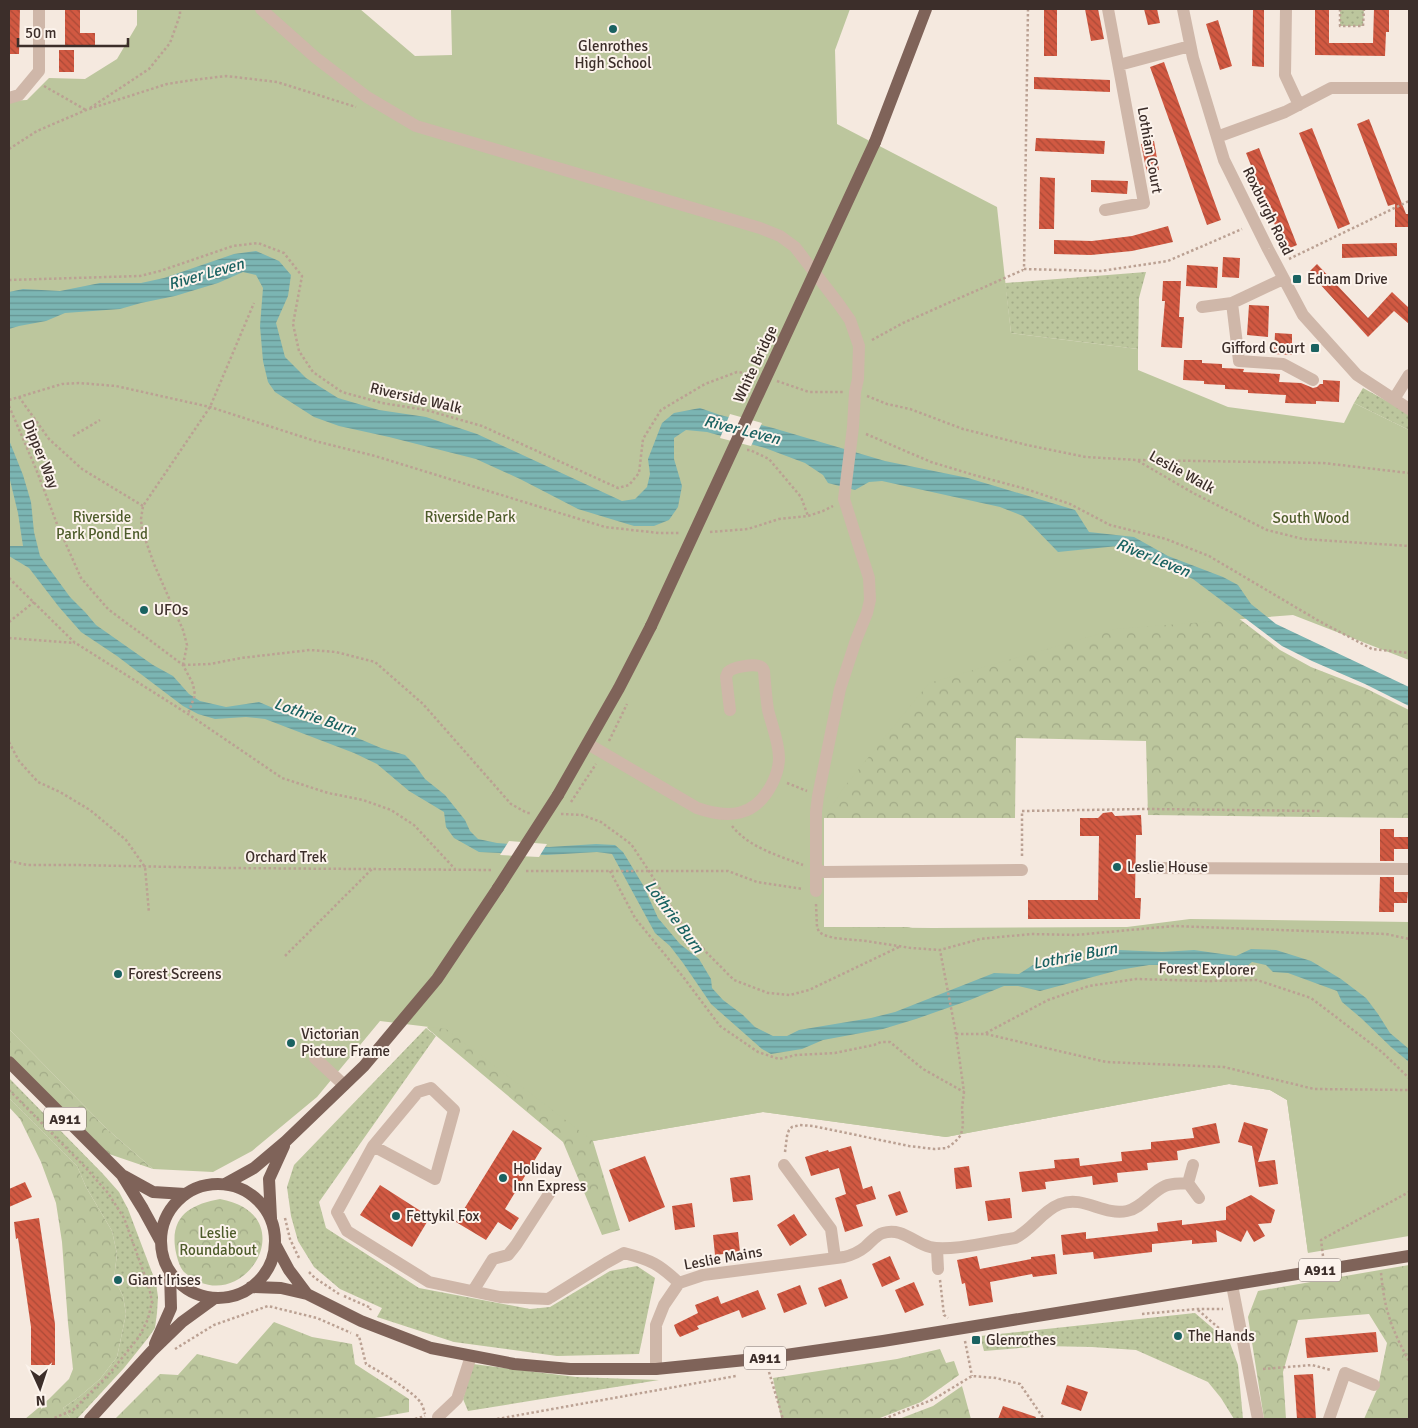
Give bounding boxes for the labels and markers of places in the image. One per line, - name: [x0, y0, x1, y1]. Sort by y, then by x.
- marker: Glenrothes High School: [607, 23, 619, 35]
- place label: Glenrothes High School: [574, 37, 652, 72]
- place label: Ednam Drive: [1307, 270, 1388, 288]
- marker: Ednam Drive: [1291, 273, 1303, 285]
- place label: Gifford Court: [1221, 339, 1305, 357]
- marker: Gifford Court: [1309, 342, 1321, 354]
- place label: UFOs: [154, 601, 189, 619]
- marker: UFOs: [138, 604, 150, 616]
- place label: Leslie House: [1127, 858, 1208, 876]
- marker: Leslie House: [1111, 861, 1123, 873]
- place label: Forest Screens: [128, 965, 222, 983]
- marker: Forest Screens: [112, 968, 124, 980]
- place label: Victorian Picture Frame: [301, 1025, 390, 1060]
- marker: Victorian Picture Frame: [285, 1037, 297, 1049]
- place label: Holiday Inn Express: [513, 1160, 587, 1195]
- marker: Holiday Inn Express: [497, 1172, 509, 1184]
- place label: Fettykil Fox: [406, 1207, 480, 1225]
- marker: Fettykil Fox: [390, 1210, 402, 1222]
- place label: Giant Irises: [128, 1271, 201, 1289]
- marker: Giant Irises: [112, 1274, 124, 1286]
- place label: The Hands: [1188, 1327, 1255, 1345]
- marker: The Hands: [1172, 1330, 1184, 1342]
- place label: Glenrothes: [986, 1331, 1056, 1349]
- marker: Glenrothes: [970, 1334, 982, 1346]

